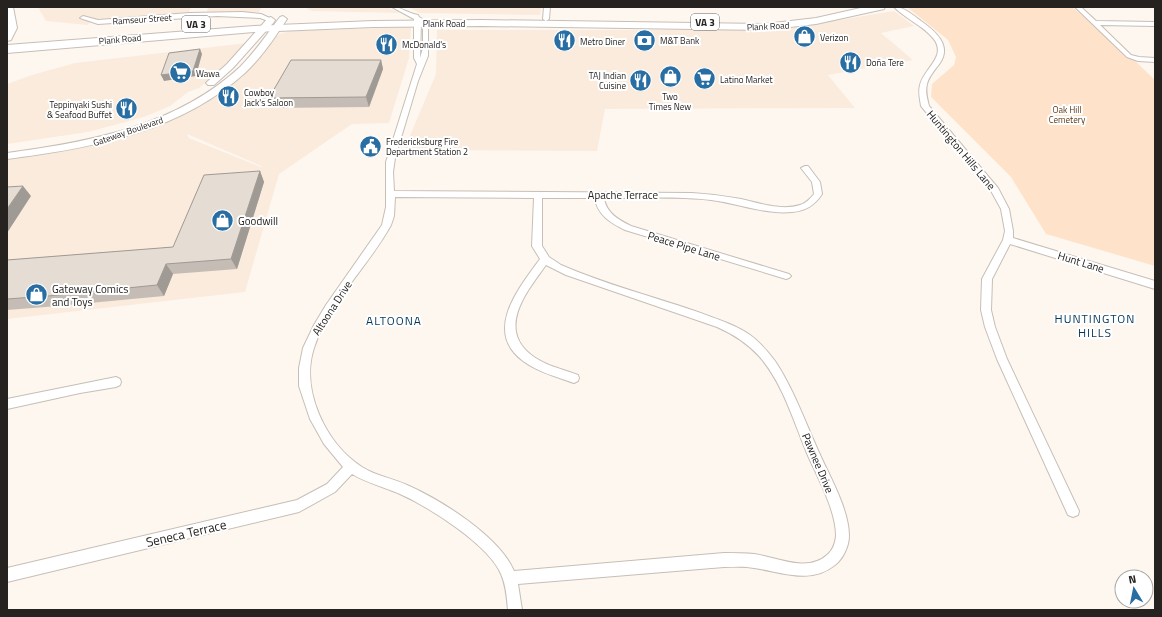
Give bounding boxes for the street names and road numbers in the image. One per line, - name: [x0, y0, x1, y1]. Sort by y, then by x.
- street label: Ramseur Street: [112, 10, 173, 28]
- road number: VA 3: [691, 14, 719, 30]
- road number: VA 3: [182, 16, 210, 32]
- street label: Plank Road: [423, 17, 465, 30]
- street label: Plank Road: [746, 18, 790, 34]
- street label: Plank Road: [98, 31, 142, 47]
- street label: Huntington Hills Lane: [923, 107, 999, 194]
- street label: Gateway Boulevard: [91, 113, 165, 149]
- street label: Apache Terrace: [588, 187, 659, 203]
- street label: Peace Pipe Lane: [646, 227, 723, 265]
- street label: Hunt Lane: [1056, 247, 1107, 277]
- street label: Altoona Drive: [308, 277, 356, 339]
- street label: Pawnee Drive: [798, 430, 838, 496]
- street label: Seneca Terrace: [144, 514, 228, 552]

